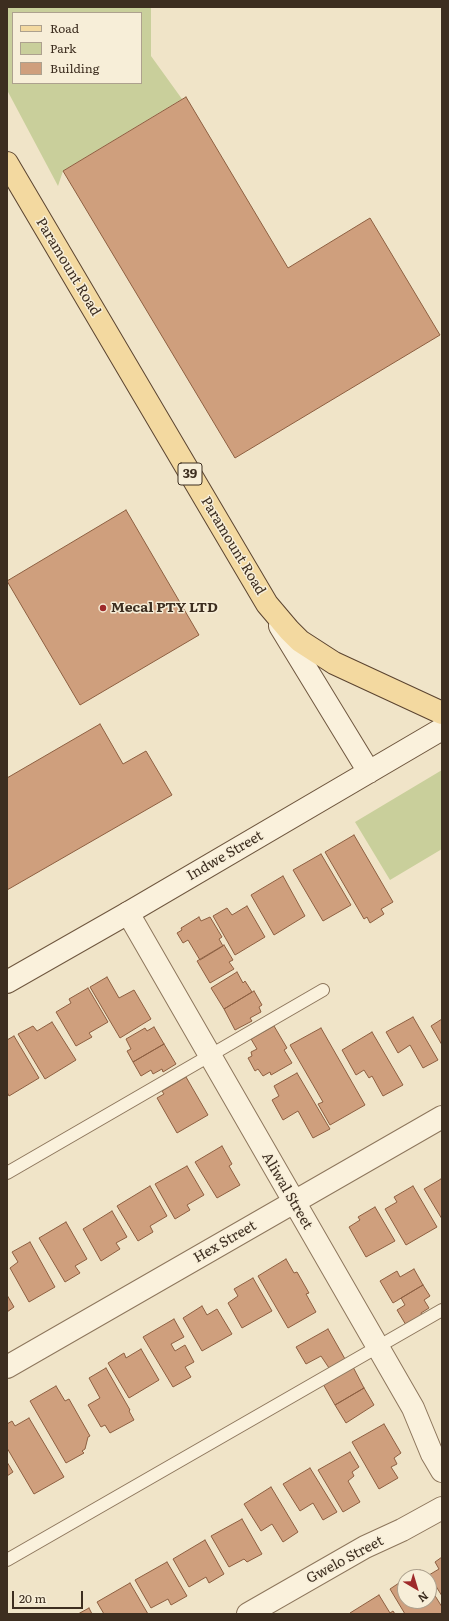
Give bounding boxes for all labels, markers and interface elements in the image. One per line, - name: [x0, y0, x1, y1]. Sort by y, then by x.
- legend: [12, 12, 142, 84]
- text: Road: [50, 19, 79, 37]
- text: Park: [50, 39, 76, 57]
- text: Building: [50, 59, 99, 77]
- street label: Paramount Road: [32, 215, 104, 319]
- road number: 39: [178, 463, 202, 485]
- street label: Paramount Road: [197, 494, 269, 598]
- place label: Mecal PTY LTD: [111, 600, 218, 616]
- marker: Mecal PTY LTD: [98, 603, 108, 613]
- street label: Indwe Street: [184, 827, 266, 885]
- street label: Aliwal Street: [258, 1149, 316, 1233]
- street label: Hex Street: [191, 1217, 259, 1267]
- street label: Gwelo Street: [304, 1533, 386, 1587]
- north arrow: [397, 1569, 437, 1609]
- scale bar: [14, 1583, 85, 1609]
- text: 20 m: [19, 1589, 46, 1607]
- text: N: [415, 1589, 432, 1607]

